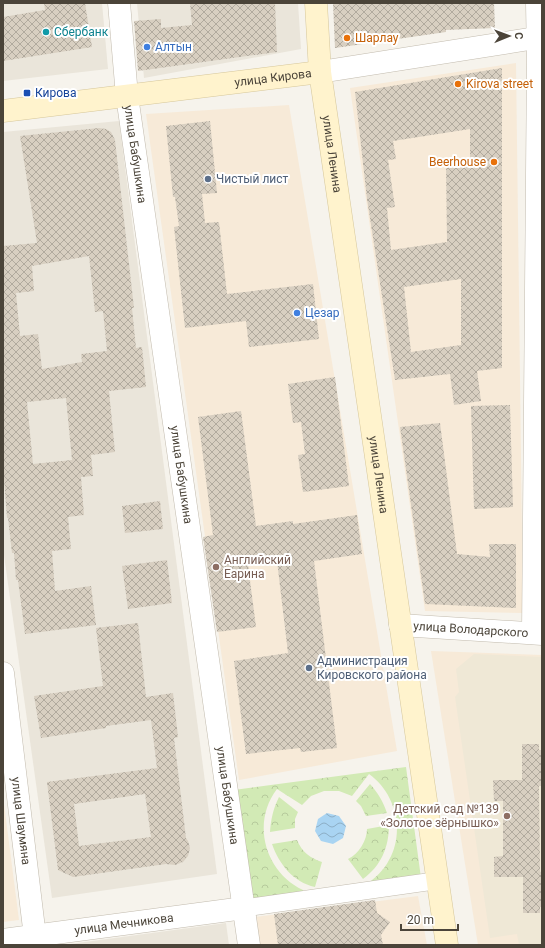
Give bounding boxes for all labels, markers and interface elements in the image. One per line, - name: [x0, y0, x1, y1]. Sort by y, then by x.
- north arrow: [489, 16, 529, 56]
- place label: Сбербанк: [54, 25, 109, 39]
- marker: Сбербанк: [41, 27, 51, 37]
- place label: Шарлау: [355, 31, 399, 45]
- text: С: [512, 32, 525, 40]
- marker: Шарлау: [342, 33, 352, 43]
- place label: Алтын: [155, 40, 192, 54]
- marker: Алтын: [142, 42, 152, 52]
- street label: улица Кирова: [234, 66, 312, 89]
- place label: Kirova street: [466, 77, 533, 91]
- marker: Kirova street: [453, 79, 463, 89]
- place label: Кирова: [35, 86, 76, 100]
- marker: Кирова: [22, 88, 32, 98]
- street label: улица Бабушкина: [121, 104, 149, 204]
- street label: улица Ленина: [319, 114, 344, 194]
- place label: Beerhouse: [429, 155, 486, 169]
- marker: Beerhouse: [489, 157, 499, 167]
- place label: Чистый лист: [216, 172, 289, 186]
- marker: Чистый лист: [203, 174, 213, 184]
- place label: Цезар: [305, 306, 340, 320]
- marker: Цезар: [292, 308, 302, 318]
- street label: улица Бабушкина: [167, 425, 195, 525]
- street label: улица Ленина: [366, 435, 391, 514]
- place label: Английский Еарина: [224, 553, 291, 581]
- marker: Английский Еарина: [211, 562, 221, 572]
- street label: улица Володарского: [413, 619, 529, 640]
- place label: Администрация Кировского района: [317, 654, 427, 682]
- marker: Администрация Кировского района: [304, 663, 314, 673]
- street label: улица Бабушкина: [214, 745, 241, 845]
- street label: улица Шаумяна: [9, 776, 33, 866]
- place label: Детский сад №139 «Золотое зёрнышко»: [380, 802, 499, 830]
- marker: Детский сад №139 «Золотое зёрнышко»: [502, 811, 512, 821]
- scale bar: [401, 906, 458, 932]
- street label: улица Мечникова: [74, 910, 174, 937]
- text: 20 m: [407, 913, 434, 927]

